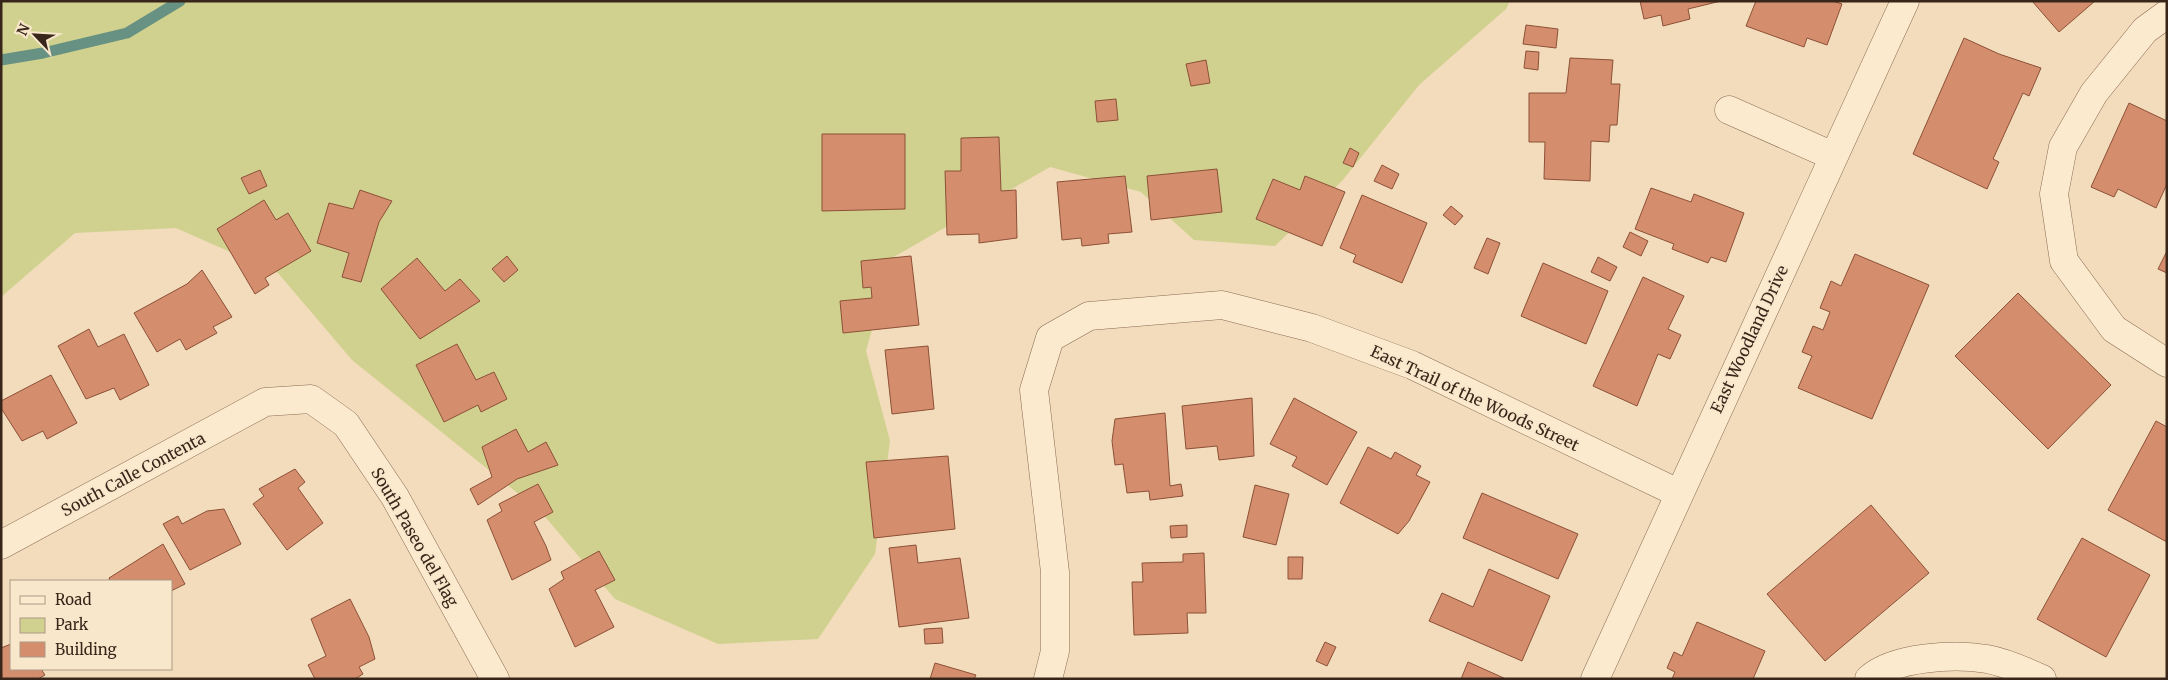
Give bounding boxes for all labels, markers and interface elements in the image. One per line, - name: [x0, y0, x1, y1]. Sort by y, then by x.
- north arrow: [10, 10, 60, 60]
- text: N: [13, 21, 34, 38]
- street label: East Woodland Drive: [1706, 262, 1792, 416]
- street label: East Trail of the Woods Street: [1368, 341, 1583, 455]
- street label: South Calle Contenta: [58, 427, 209, 520]
- street label: South Paseo del Flag: [367, 464, 463, 610]
- legend: [10, 580, 172, 670]
- text: Road: [55, 590, 91, 609]
- text: Park: [55, 615, 89, 634]
- text: Building: [55, 640, 117, 659]

